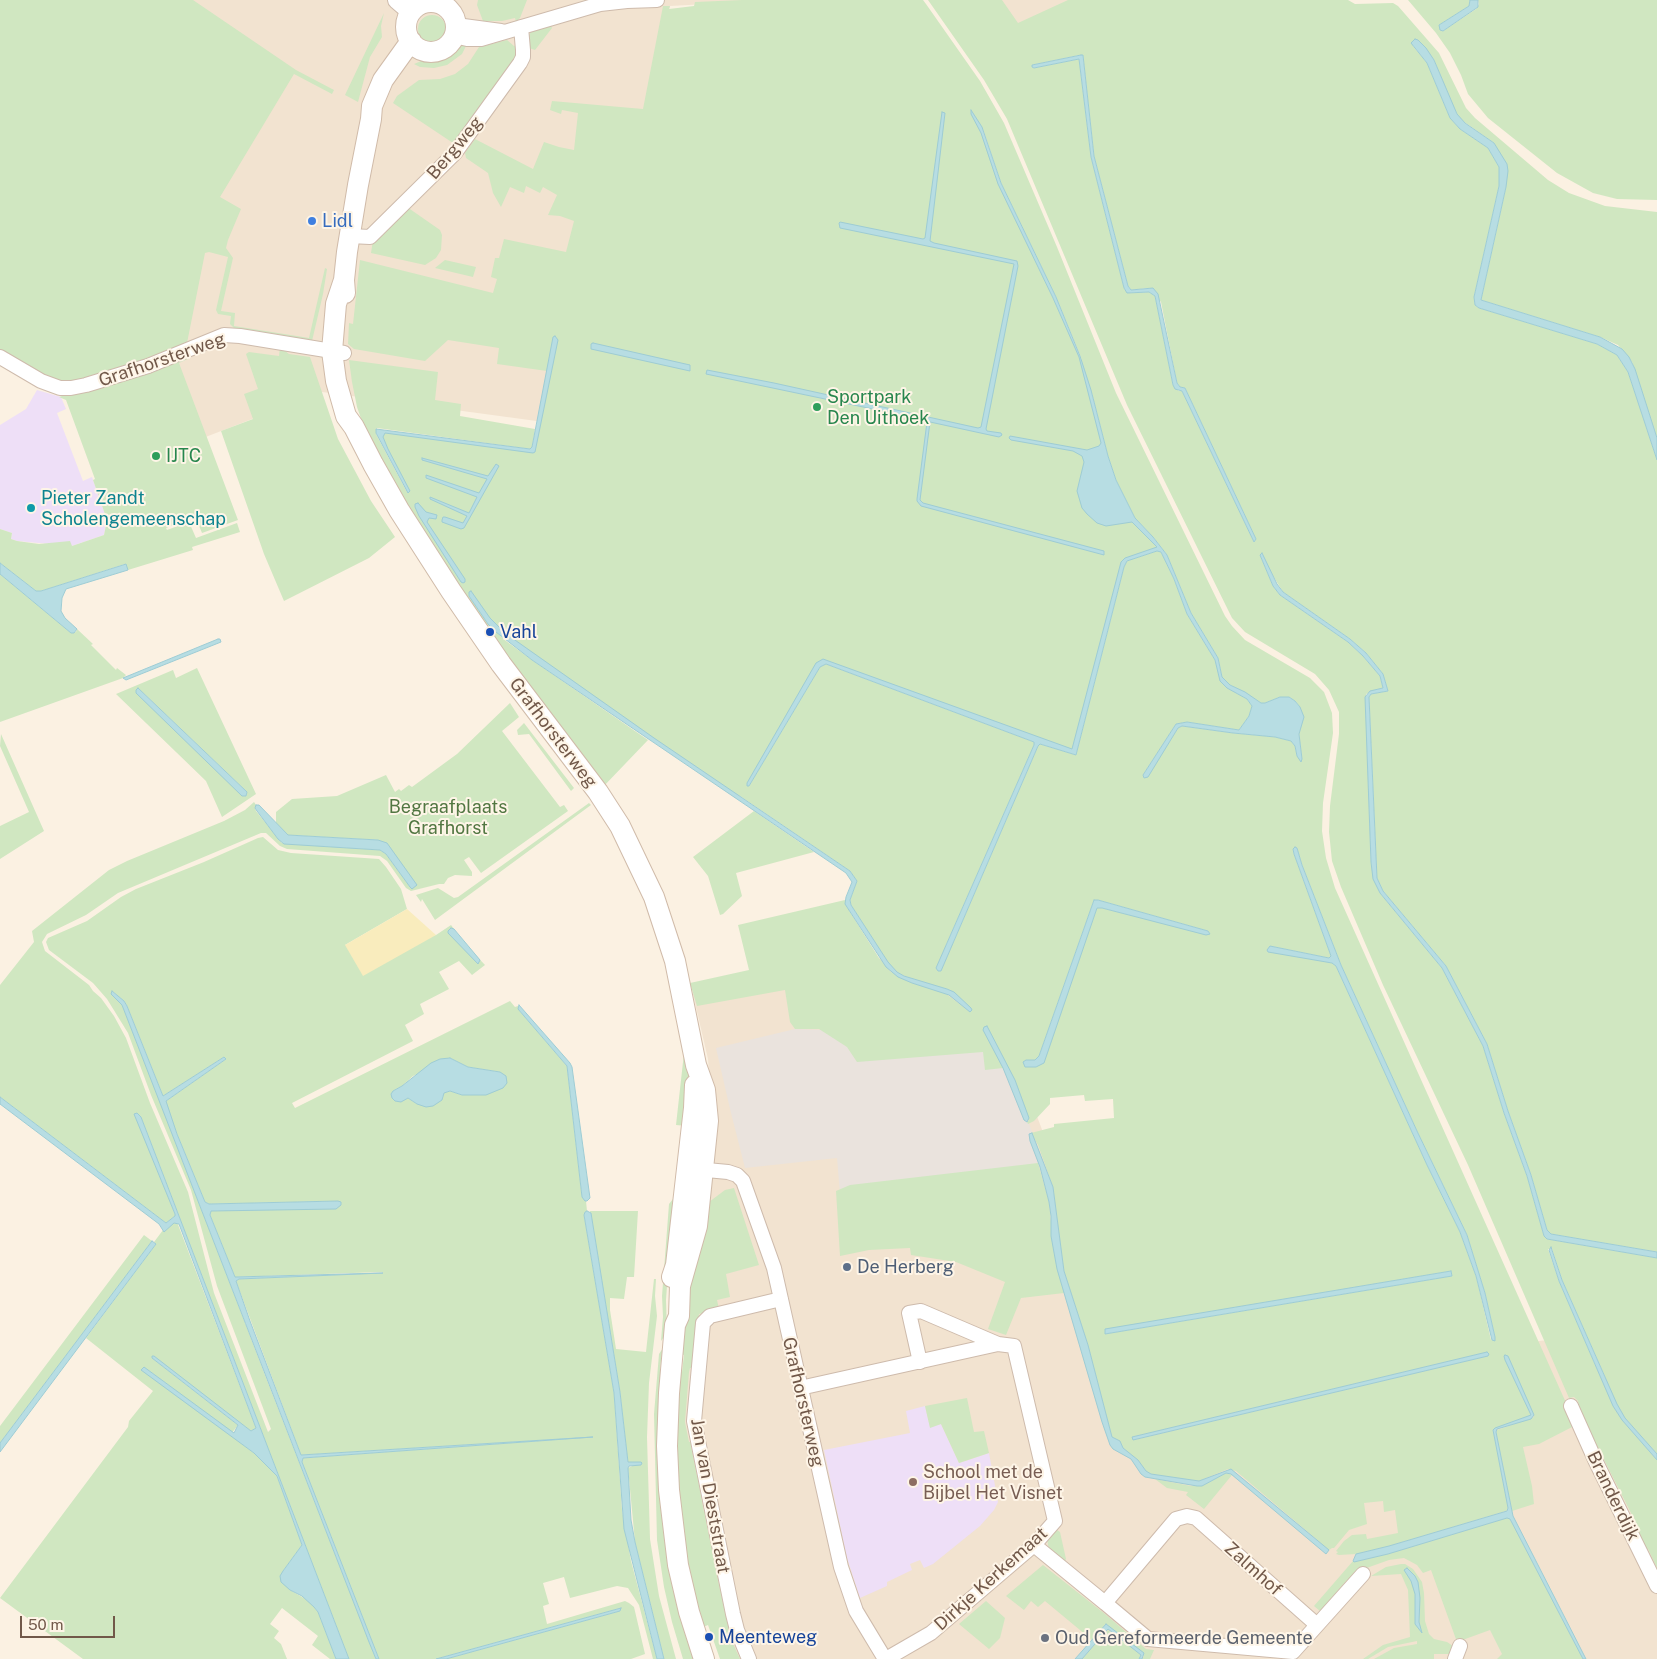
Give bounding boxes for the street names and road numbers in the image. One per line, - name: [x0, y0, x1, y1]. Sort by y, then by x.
- street label: Bergweg: [422, 112, 488, 184]
- street label: Grafhorsterweg: [96, 328, 228, 392]
- street label: Grafhorsterweg: [504, 674, 602, 792]
- street label: Grafhorsterweg: [778, 1335, 828, 1469]
- street label: Jan van Dieststraat: [686, 1417, 734, 1575]
- street label: Branderdijk: [1582, 1448, 1644, 1544]
- street label: Dirkje Kerkemaat: [930, 1523, 1052, 1635]
- street label: Zalmhof: [1220, 1538, 1286, 1600]

